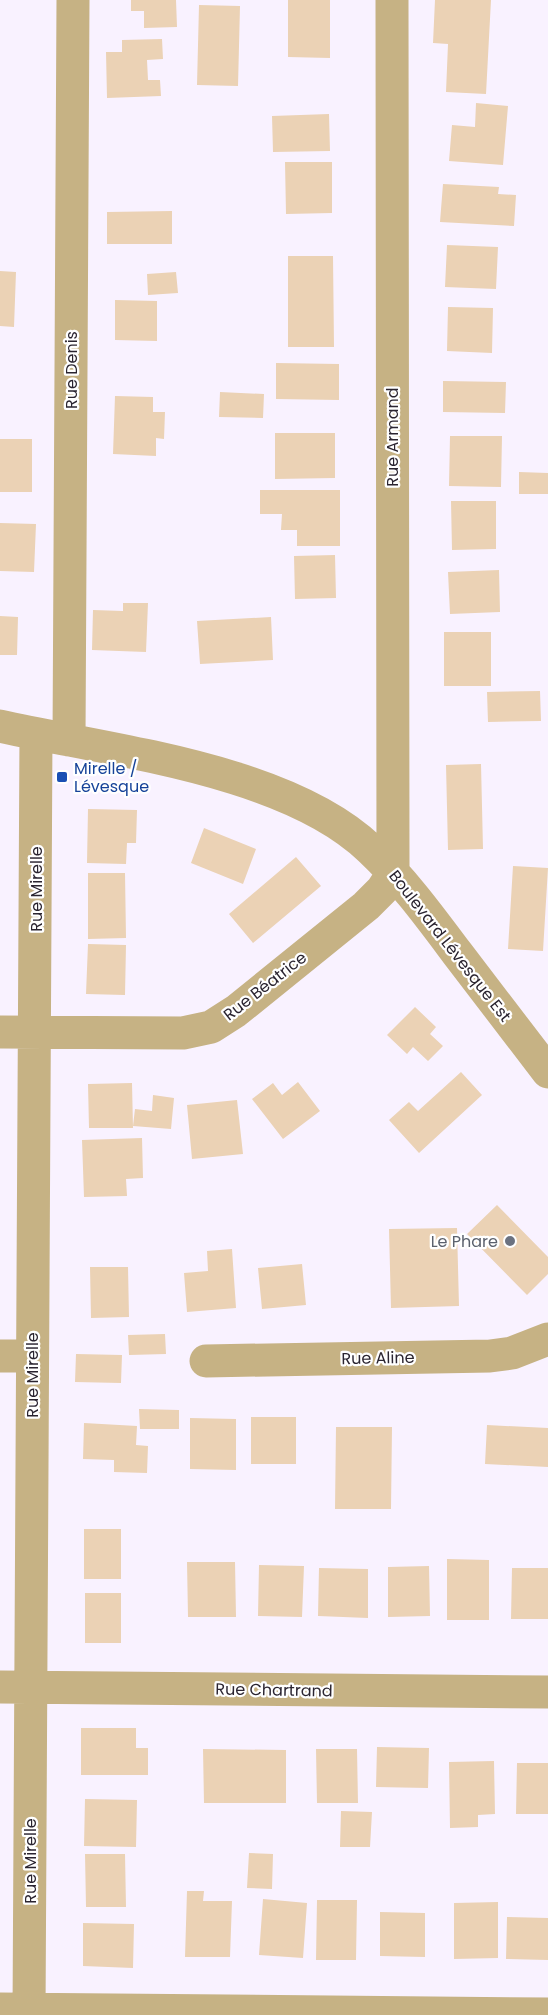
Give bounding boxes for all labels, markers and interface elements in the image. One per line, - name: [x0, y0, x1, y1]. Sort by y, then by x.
- street label: Rue Denis: [60, 331, 83, 409]
- street label: Rue Armand: [381, 387, 404, 487]
- place label: Mirelle / Lévesque: [74, 757, 149, 798]
- marker: Mirelle / Lévesque: [55, 770, 69, 784]
- street label: Rue Mirelle: [25, 846, 48, 932]
- street label: Boulevard Lévesque Est: [383, 865, 517, 1027]
- street label: Rue Béatrice: [218, 946, 312, 1026]
- place label: Le Phare: [431, 1230, 498, 1253]
- marker: Le Phare: [503, 1234, 517, 1248]
- street label: Rue Mirelle: [21, 1332, 44, 1418]
- street label: Rue Aline: [341, 1346, 415, 1370]
- street label: Rue Chartrand: [215, 1677, 333, 1703]
- street label: Rue Mirelle: [19, 1818, 42, 1904]

